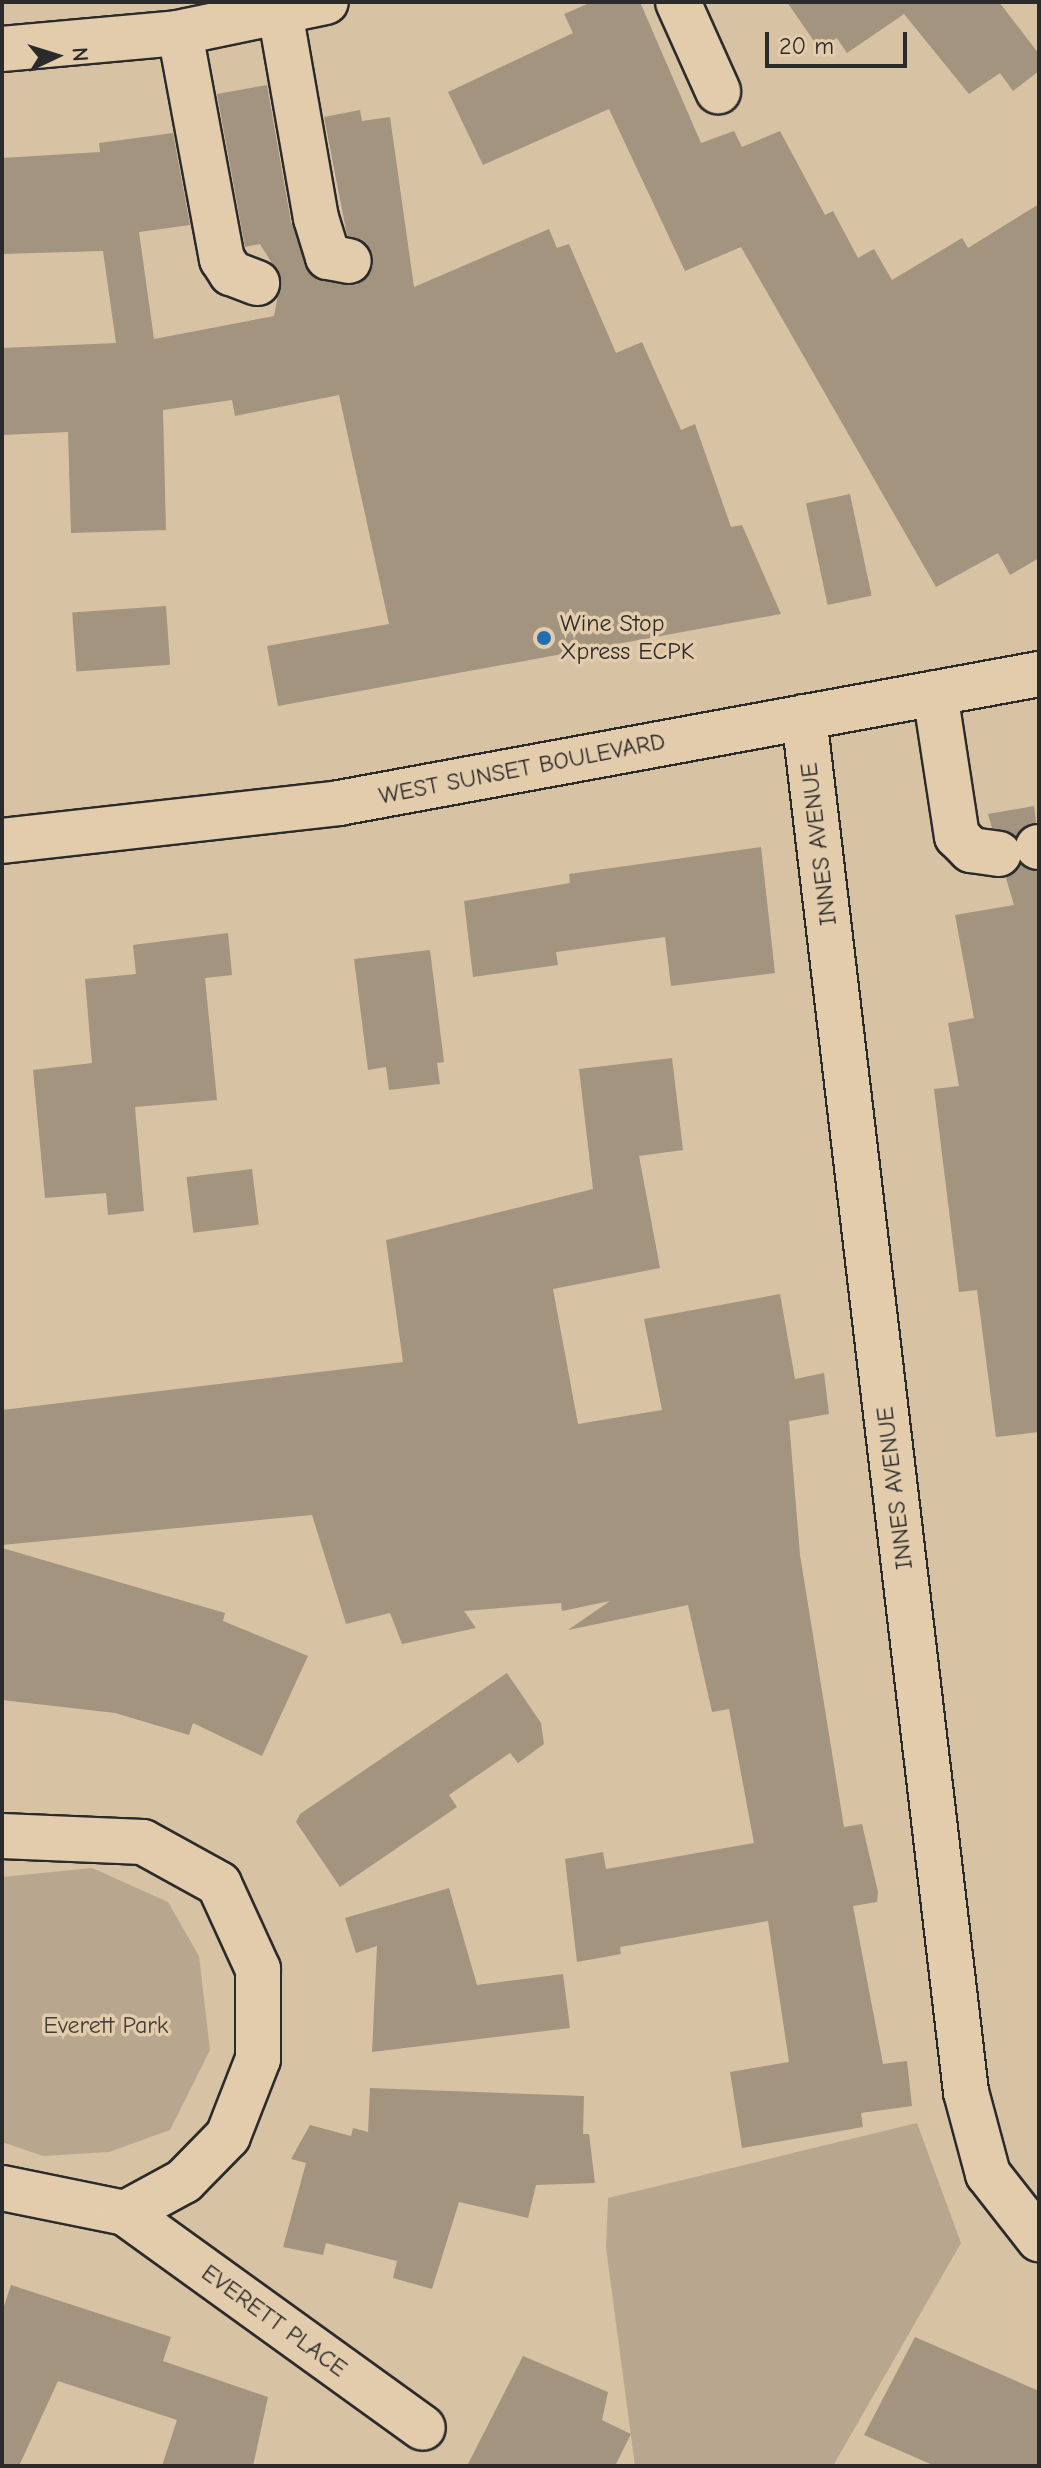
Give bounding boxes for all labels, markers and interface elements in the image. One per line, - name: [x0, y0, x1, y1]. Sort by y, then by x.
- north arrow: [16, 16, 96, 96]
- scale bar: [769, 16, 911, 66]
- text: 20 m: [779, 32, 834, 60]
- text: N: [66, 46, 93, 62]
- place label: Wine Stop Xpress ECPK: [560, 610, 694, 666]
- marker: Wine Stop Xpress ECPK: [535, 629, 553, 647]
- street label: WEST SUNSET BOULEVARD: [376, 727, 668, 811]
- street label: INNES AVENUE: [795, 761, 843, 927]
- street label: INNES AVENUE: [871, 1405, 919, 1571]
- park label: Everett Park: [44, 2012, 168, 2040]
- street label: EVERETT PLACE: [196, 2259, 352, 2383]

